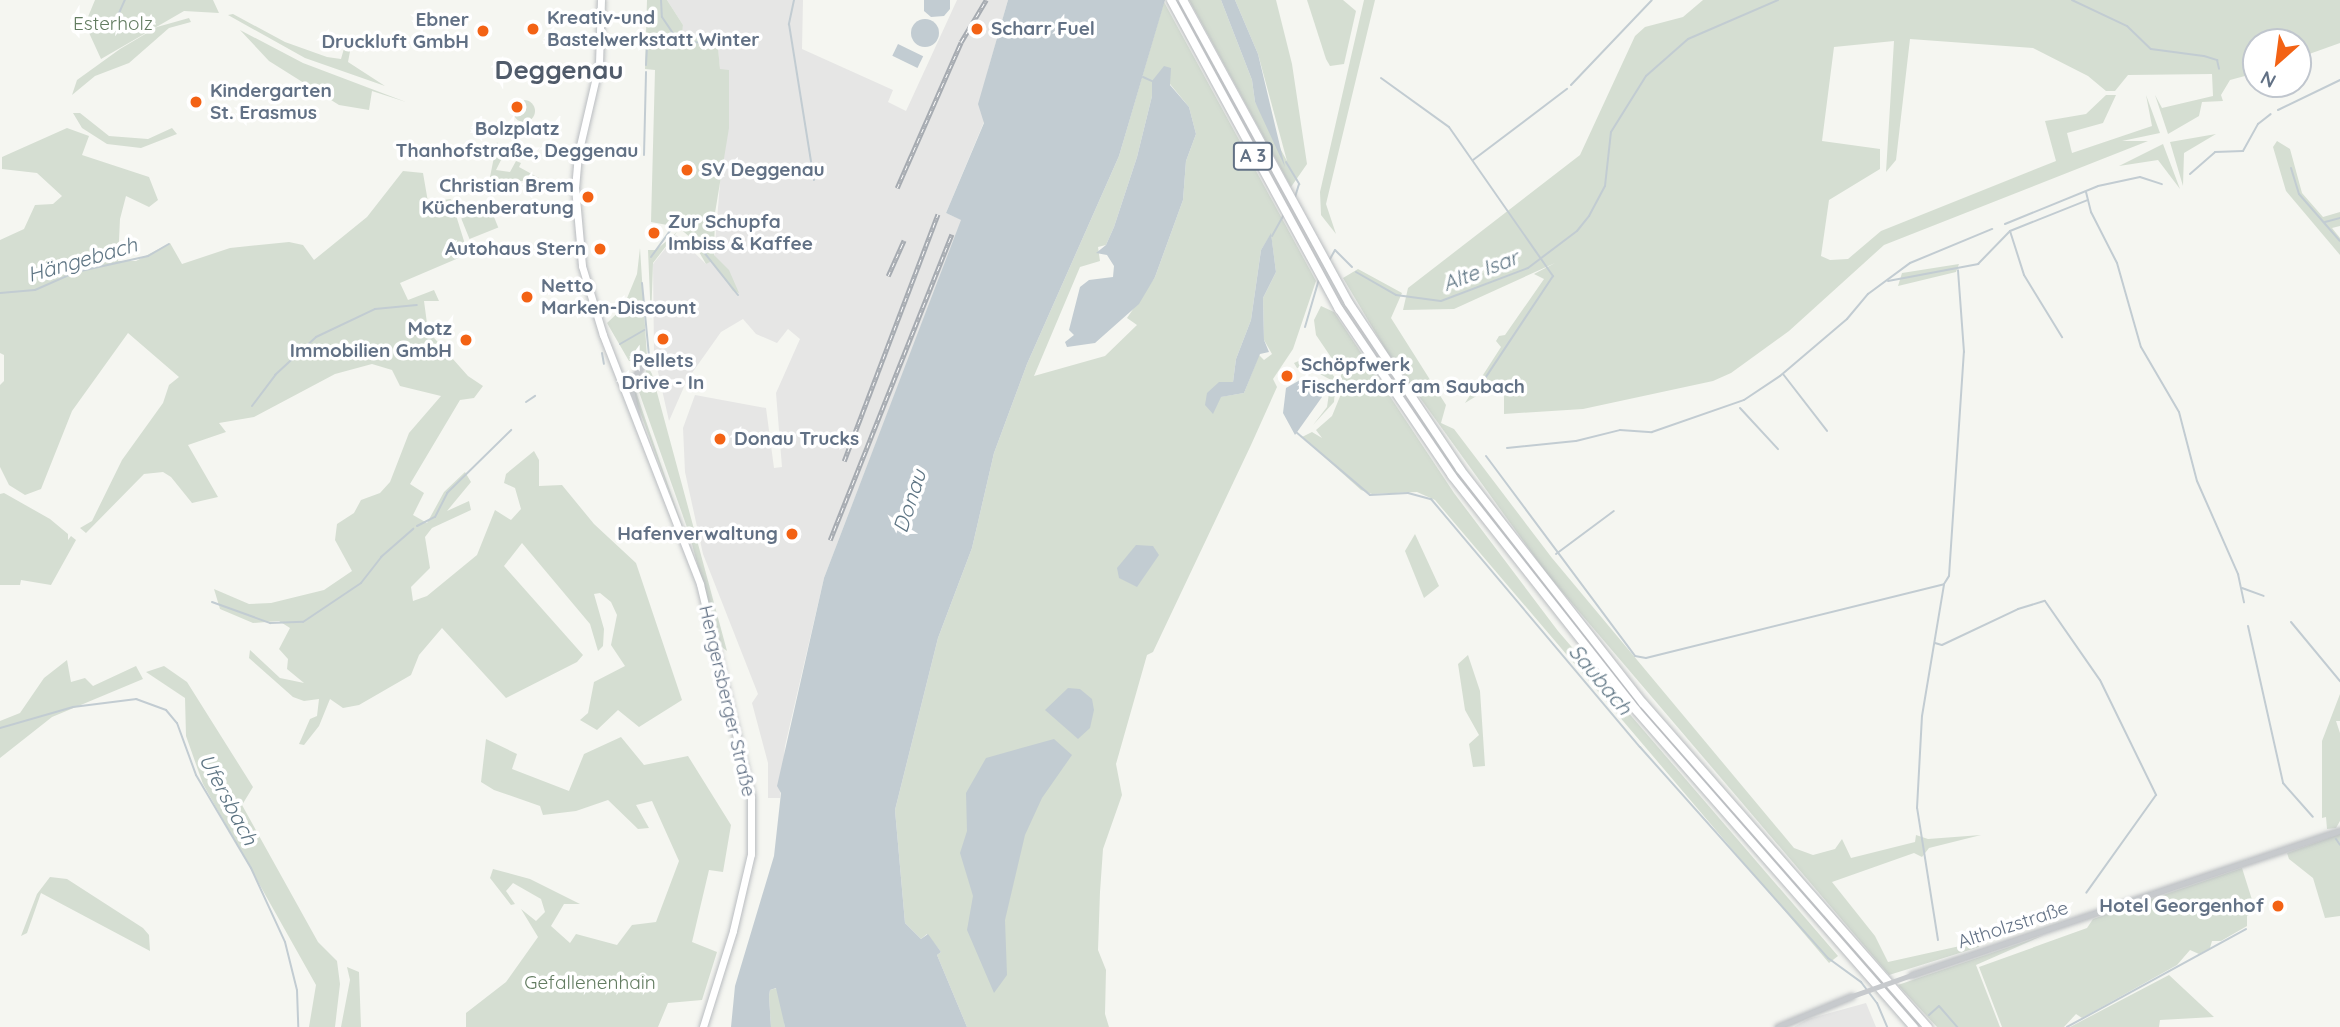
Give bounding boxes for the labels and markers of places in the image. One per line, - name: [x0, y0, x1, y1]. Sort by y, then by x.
- place label: Kreativ-und Bastelwerkstatt Winter: [547, 7, 760, 51]
- place label: Ebner Druckluft GmbH: [321, 9, 469, 53]
- place label: Scharr Fuel: [991, 18, 1095, 40]
- marker: Kreativ-und Bastelwerkstatt Winter: [525, 21, 541, 37]
- marker: Scharr Fuel: [969, 21, 985, 37]
- marker: Ebner Druckluft GmbH: [475, 23, 491, 39]
- place label: Kindergarten St. Erasmus: [210, 80, 332, 124]
- marker: Kindergarten St. Erasmus: [188, 94, 204, 110]
- marker: Bolzplatz Thanhofstraße, Deggenau: [509, 99, 525, 115]
- place label: Bolzplatz Thanhofstraße, Deggenau: [395, 118, 639, 162]
- place label: SV Deggenau: [701, 159, 825, 181]
- marker: SV Deggenau: [679, 162, 695, 178]
- place label: Christian Brem Küchenberatung: [422, 175, 574, 219]
- marker: Christian Brem Küchenberatung: [580, 189, 596, 205]
- place label: Zur Schupfa Imbiss & Kaffee: [668, 211, 813, 255]
- marker: Zur Schupfa Imbiss & Kaffee: [646, 225, 662, 241]
- place label: Autohaus Stern: [445, 238, 586, 260]
- marker: Autohaus Stern: [592, 241, 608, 257]
- place label: Netto Marken-Discount: [541, 275, 696, 319]
- marker: Netto Marken-Discount: [519, 289, 535, 305]
- place label: Motz Immobilien GmbH: [290, 318, 452, 362]
- marker: Pellets Drive - In: [655, 331, 671, 347]
- marker: Motz Immobilien GmbH: [458, 332, 474, 348]
- place label: Pellets Drive - In: [622, 350, 704, 394]
- place label: Schöpfwerk Fischerdorf am Saubach: [1301, 354, 1525, 398]
- marker: Schöpfwerk Fischerdorf am Saubach: [1279, 368, 1295, 384]
- place label: Donau Trucks: [734, 428, 859, 450]
- marker: Donau Trucks: [712, 431, 728, 447]
- place label: Hafenverwaltung: [617, 523, 778, 545]
- marker: Hafenverwaltung: [784, 526, 800, 542]
- place label: Hotel Georgenhof: [2099, 895, 2264, 917]
- marker: Hotel Georgenhof: [2270, 898, 2286, 914]

